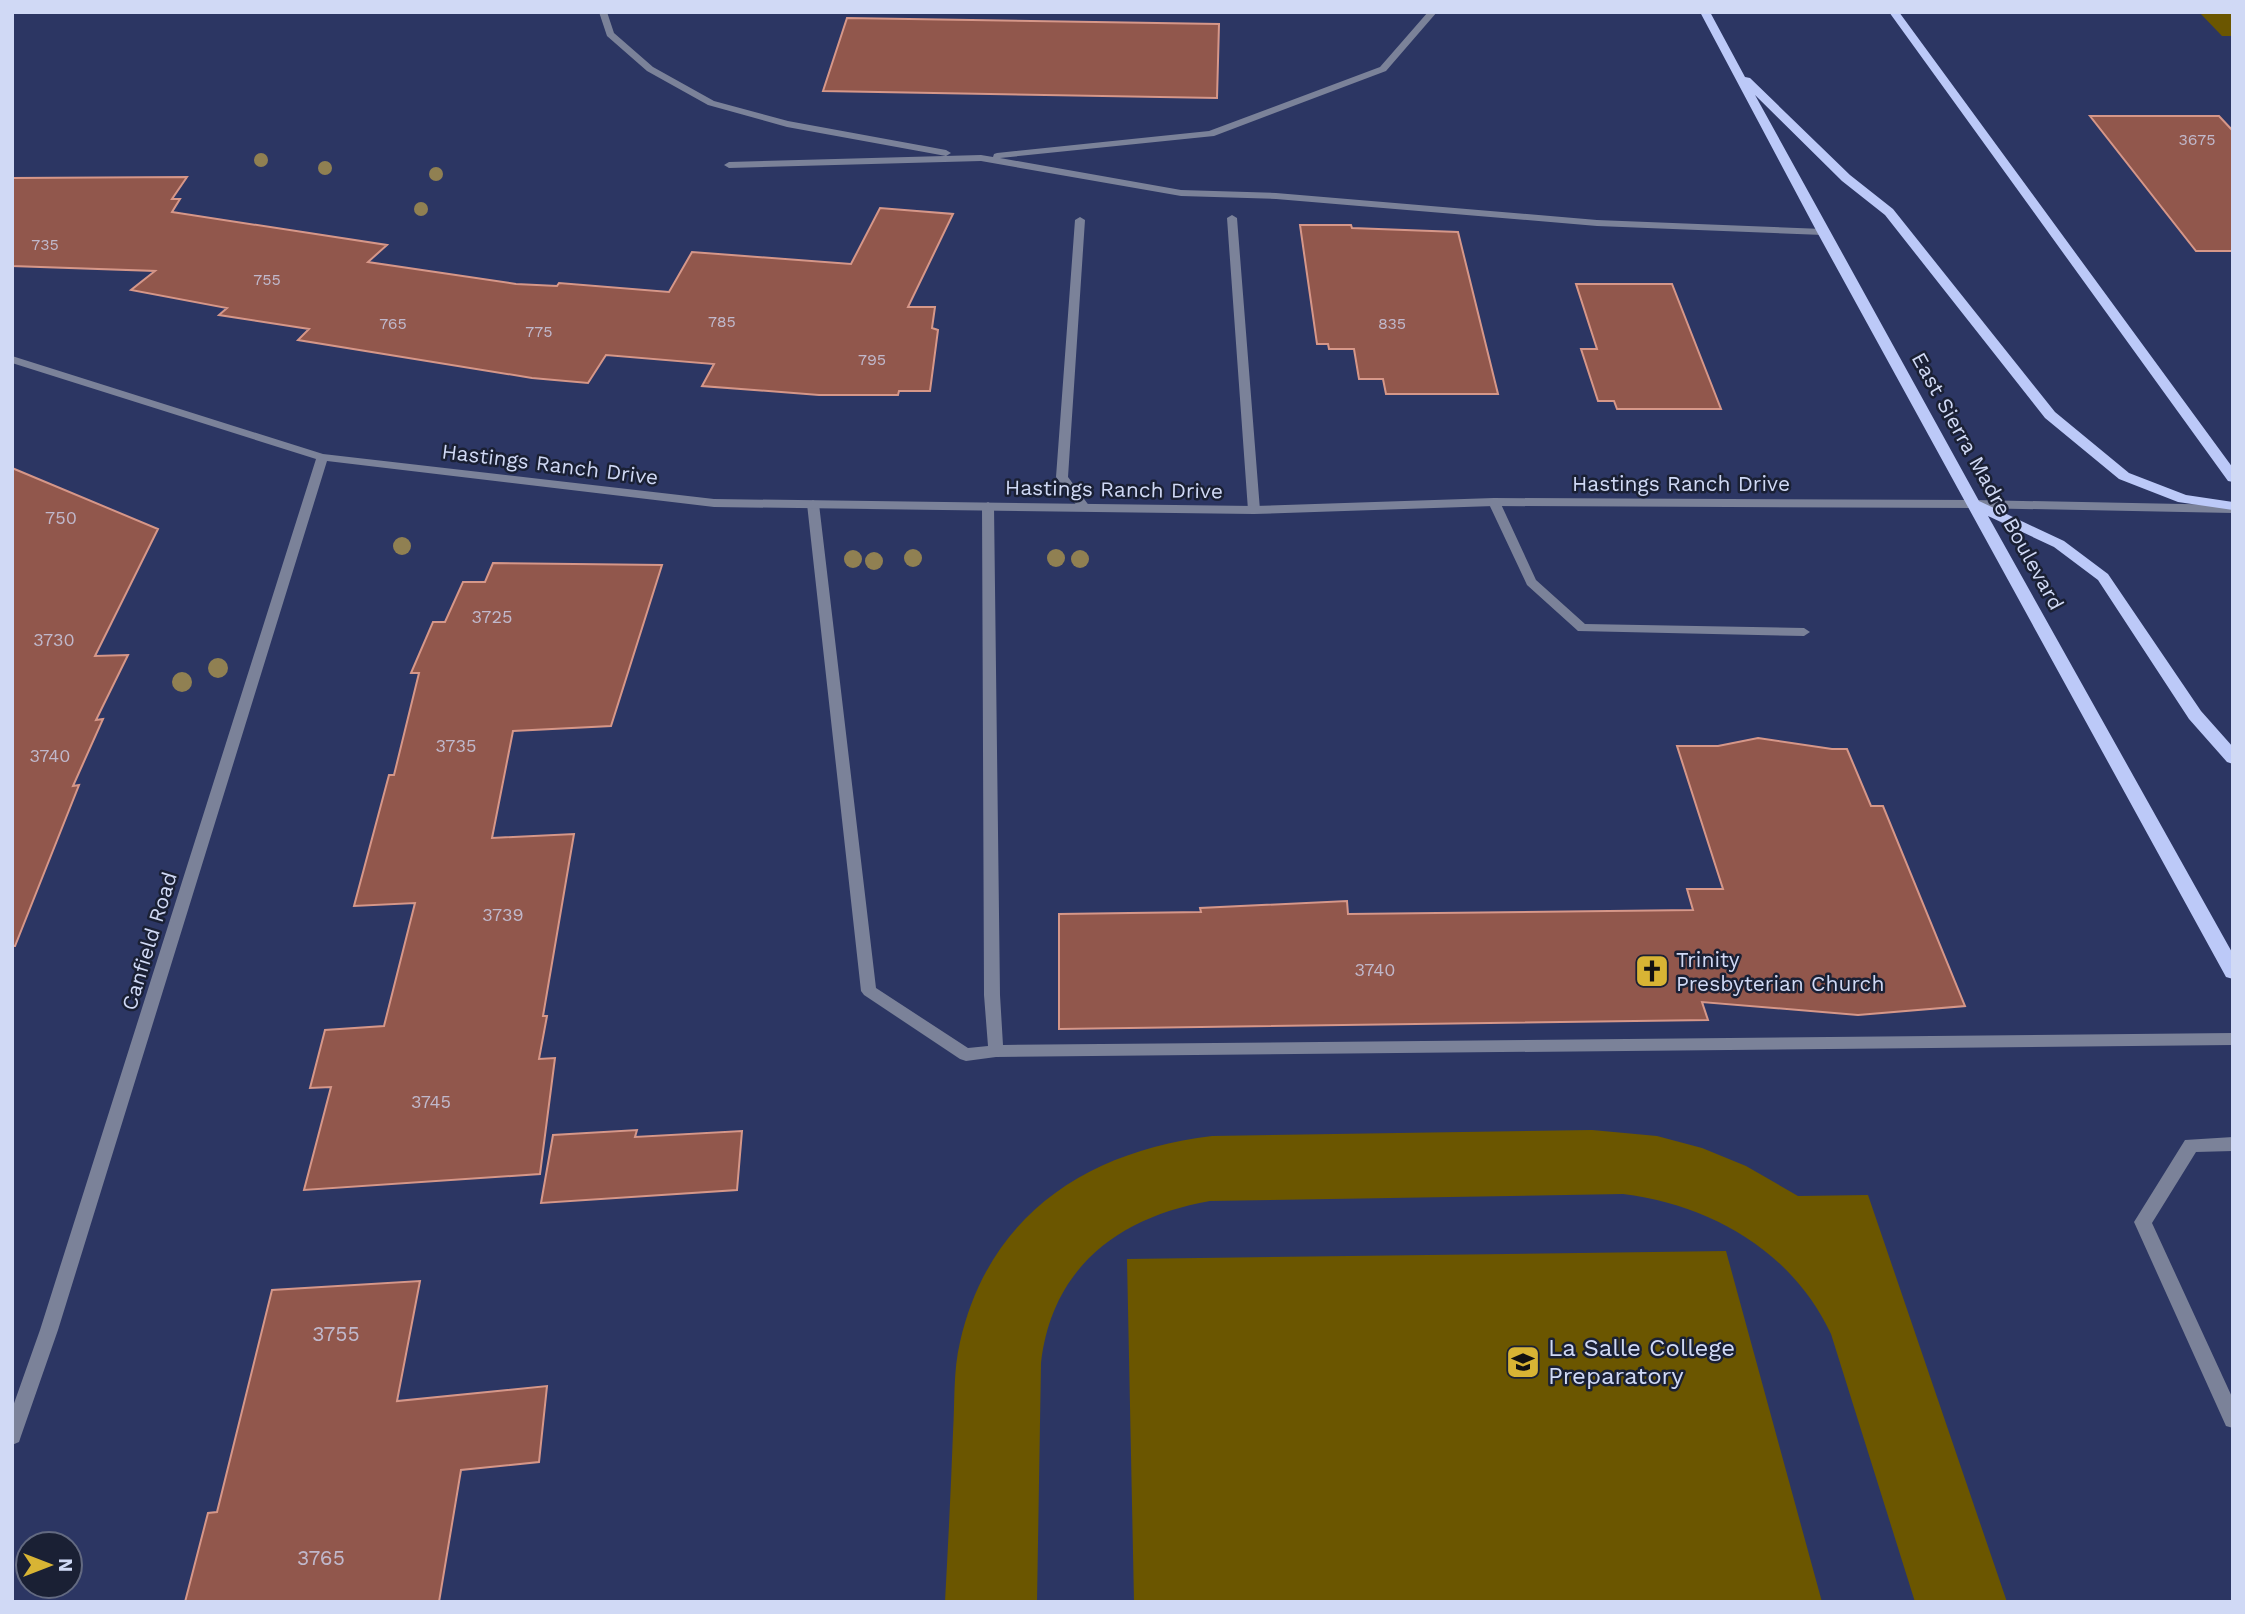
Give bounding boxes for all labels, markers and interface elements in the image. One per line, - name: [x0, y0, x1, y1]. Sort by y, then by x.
- house number: 3675: [2178, 130, 2216, 149]
- house number: 735: [31, 235, 59, 254]
- house number: 755: [253, 270, 281, 289]
- house number: 785: [708, 312, 736, 331]
- house number: 765: [379, 314, 407, 333]
- house number: 835: [1378, 314, 1406, 333]
- house number: 775: [525, 322, 553, 341]
- street label: East Sierra Madre Boulevard: [1907, 348, 2069, 614]
- house number: 795: [858, 350, 886, 369]
- street label: Hastings Ranch Drive: [440, 438, 660, 490]
- street label: Hastings Ranch Drive: [1572, 471, 1790, 496]
- street label: Hastings Ranch Drive: [1005, 475, 1223, 503]
- house number: 750: [45, 507, 77, 528]
- house number: 3725: [472, 606, 512, 627]
- house number: 3730: [33, 629, 75, 650]
- house number: 3735: [436, 735, 476, 756]
- house number: 3740: [30, 745, 70, 766]
- street label: Canfield Road: [116, 869, 182, 1013]
- house number: 3739: [482, 904, 524, 925]
- place label: Trinity Presbyterian Church: [1676, 947, 1884, 996]
- church icon: Trinity Presbyterian Church: [1633, 952, 1671, 990]
- house number: 3740: [1355, 959, 1395, 980]
- house number: 3745: [411, 1091, 451, 1112]
- house number: 3755: [312, 1321, 360, 1346]
- place label: La Salle College Preparatory: [1548, 1334, 1735, 1390]
- school or university icon: La Salle College Preparatory: [1504, 1343, 1542, 1381]
- north arrow: [14, 1530, 84, 1600]
- house number: 3765: [297, 1545, 345, 1570]
- text: N: [54, 1558, 77, 1572]

